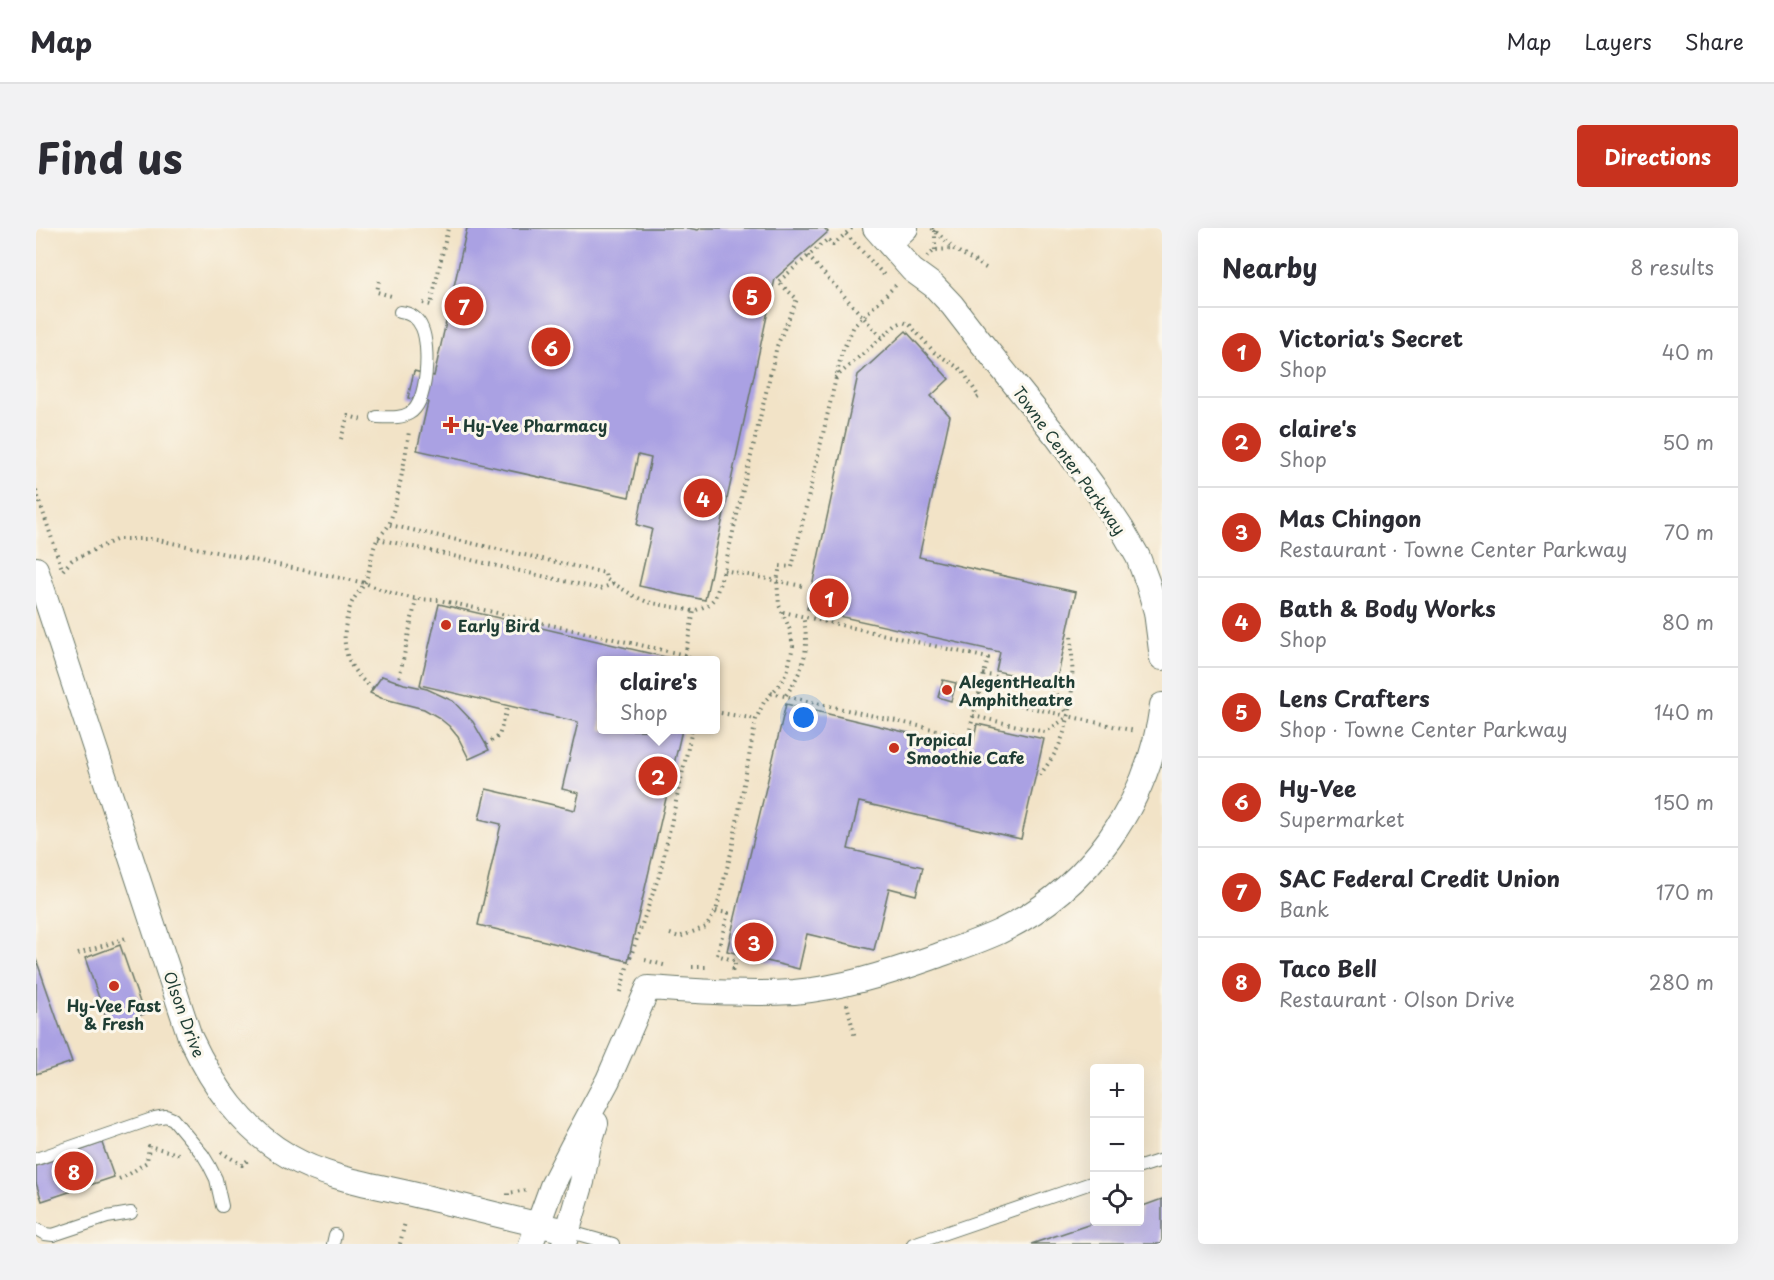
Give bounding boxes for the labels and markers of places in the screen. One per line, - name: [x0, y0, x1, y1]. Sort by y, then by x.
- pin: 5: [732, 274, 772, 318]
- pin: 7: [444, 284, 484, 328]
- pin: 6: [532, 324, 570, 370]
- place label: Hy-Vee Pharmacy: [463, 413, 607, 437]
- marker: Hy-Vee Pharmacy: [444, 418, 458, 432]
- pin: 4: [684, 476, 722, 520]
- pin: 1: [810, 576, 848, 620]
- place label: Early Bird: [458, 613, 540, 637]
- marker: Early Bird: [439, 618, 453, 632]
- place label: AlegentHealth Amphitheatre: [958, 669, 1075, 711]
- marker: AlegentHealth Amphitheatre: [940, 683, 954, 697]
- place label: Tropical Smoothie Cafe: [906, 727, 1025, 769]
- marker: Tropical Smoothie Cafe: [887, 741, 901, 755]
- pin: 2: [638, 754, 678, 798]
- pin: 3: [734, 920, 774, 964]
- marker: Hy-Vee Fast & Fresh: [107, 979, 121, 993]
- place label: Hy-Vee Fast & Fresh: [67, 993, 162, 1035]
- pin: 8: [54, 1148, 93, 1194]

